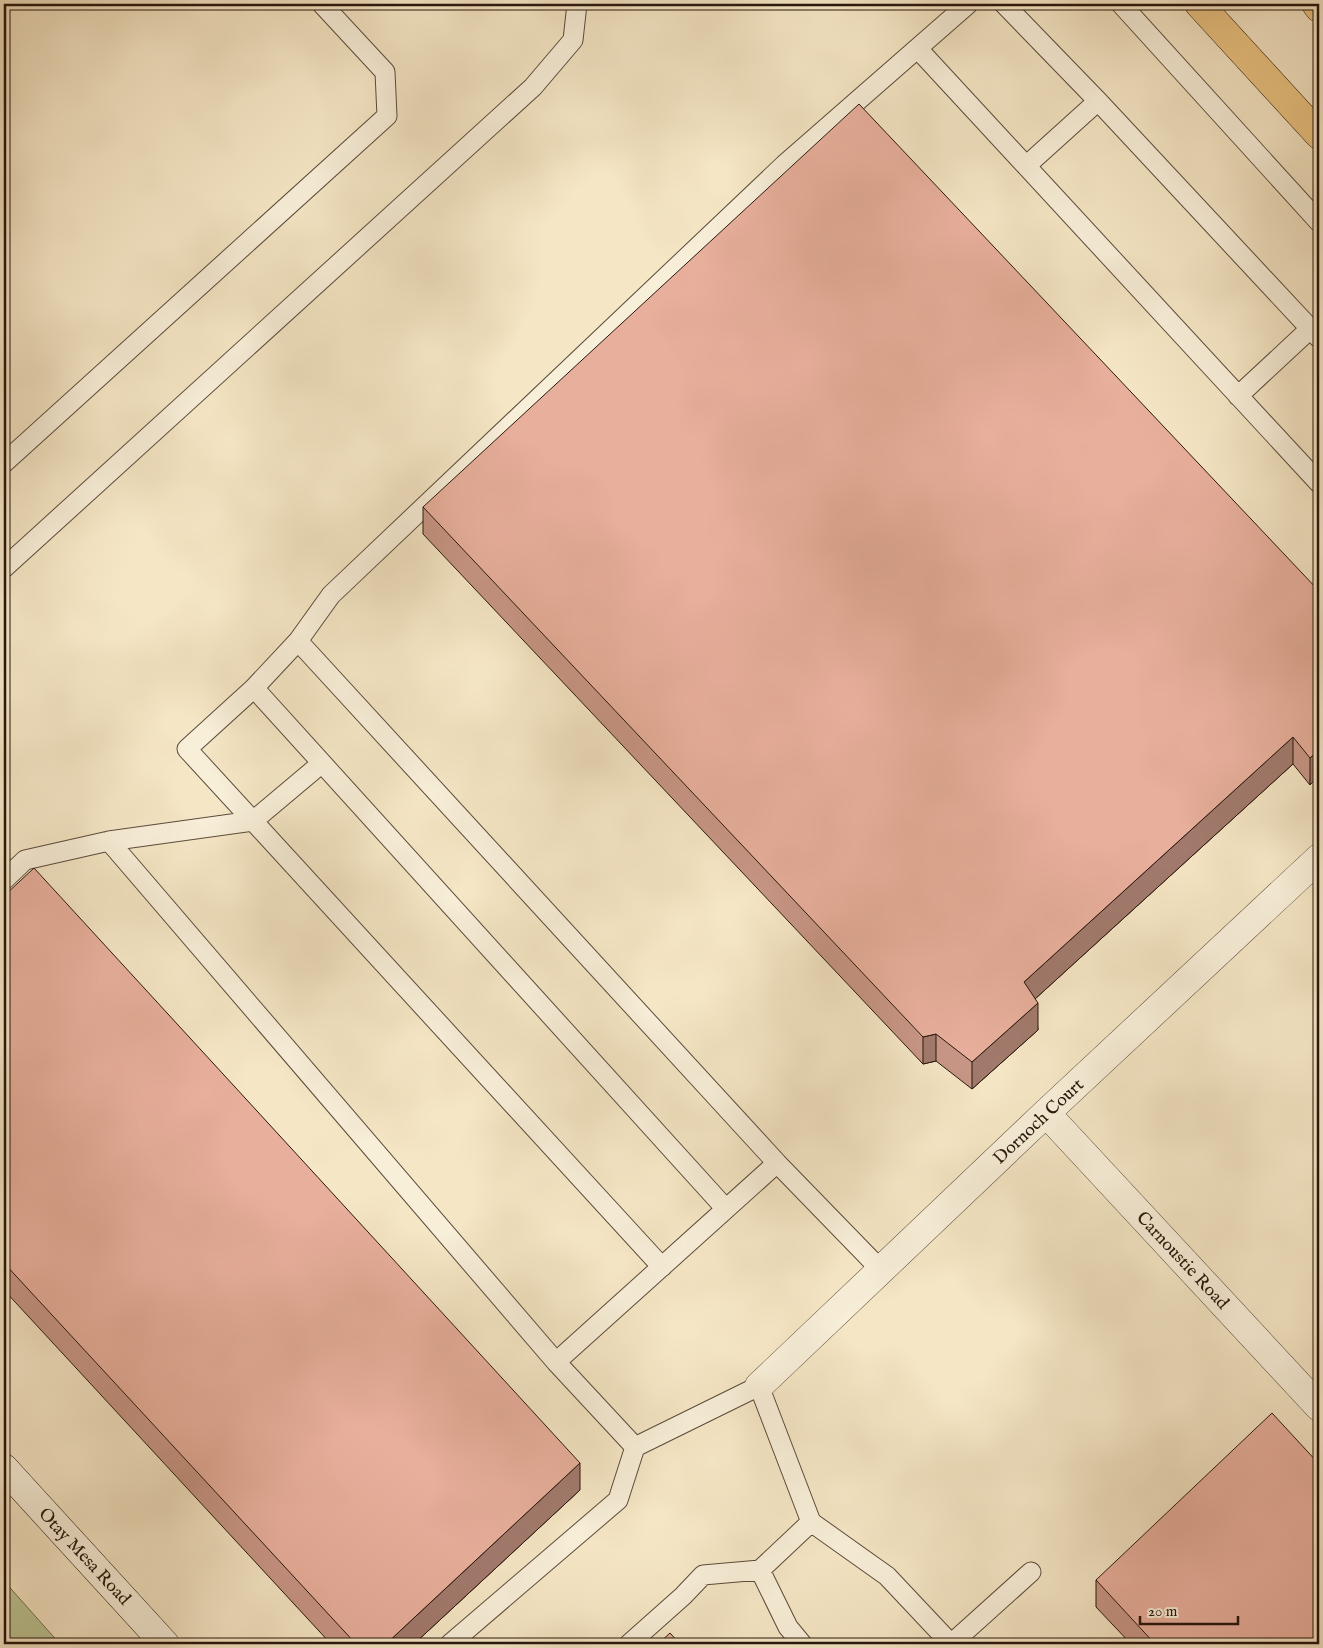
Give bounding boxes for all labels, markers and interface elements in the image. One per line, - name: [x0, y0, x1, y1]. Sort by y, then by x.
- street label: Dornoch Court: [989, 1074, 1089, 1170]
- street label: Carnoustie Road: [1131, 1207, 1234, 1315]
- street label: Otay Mesa Road: [33, 1503, 135, 1611]
- scale bar: [1140, 1593, 1238, 1625]
- text: 20 m: [1148, 1602, 1178, 1621]

